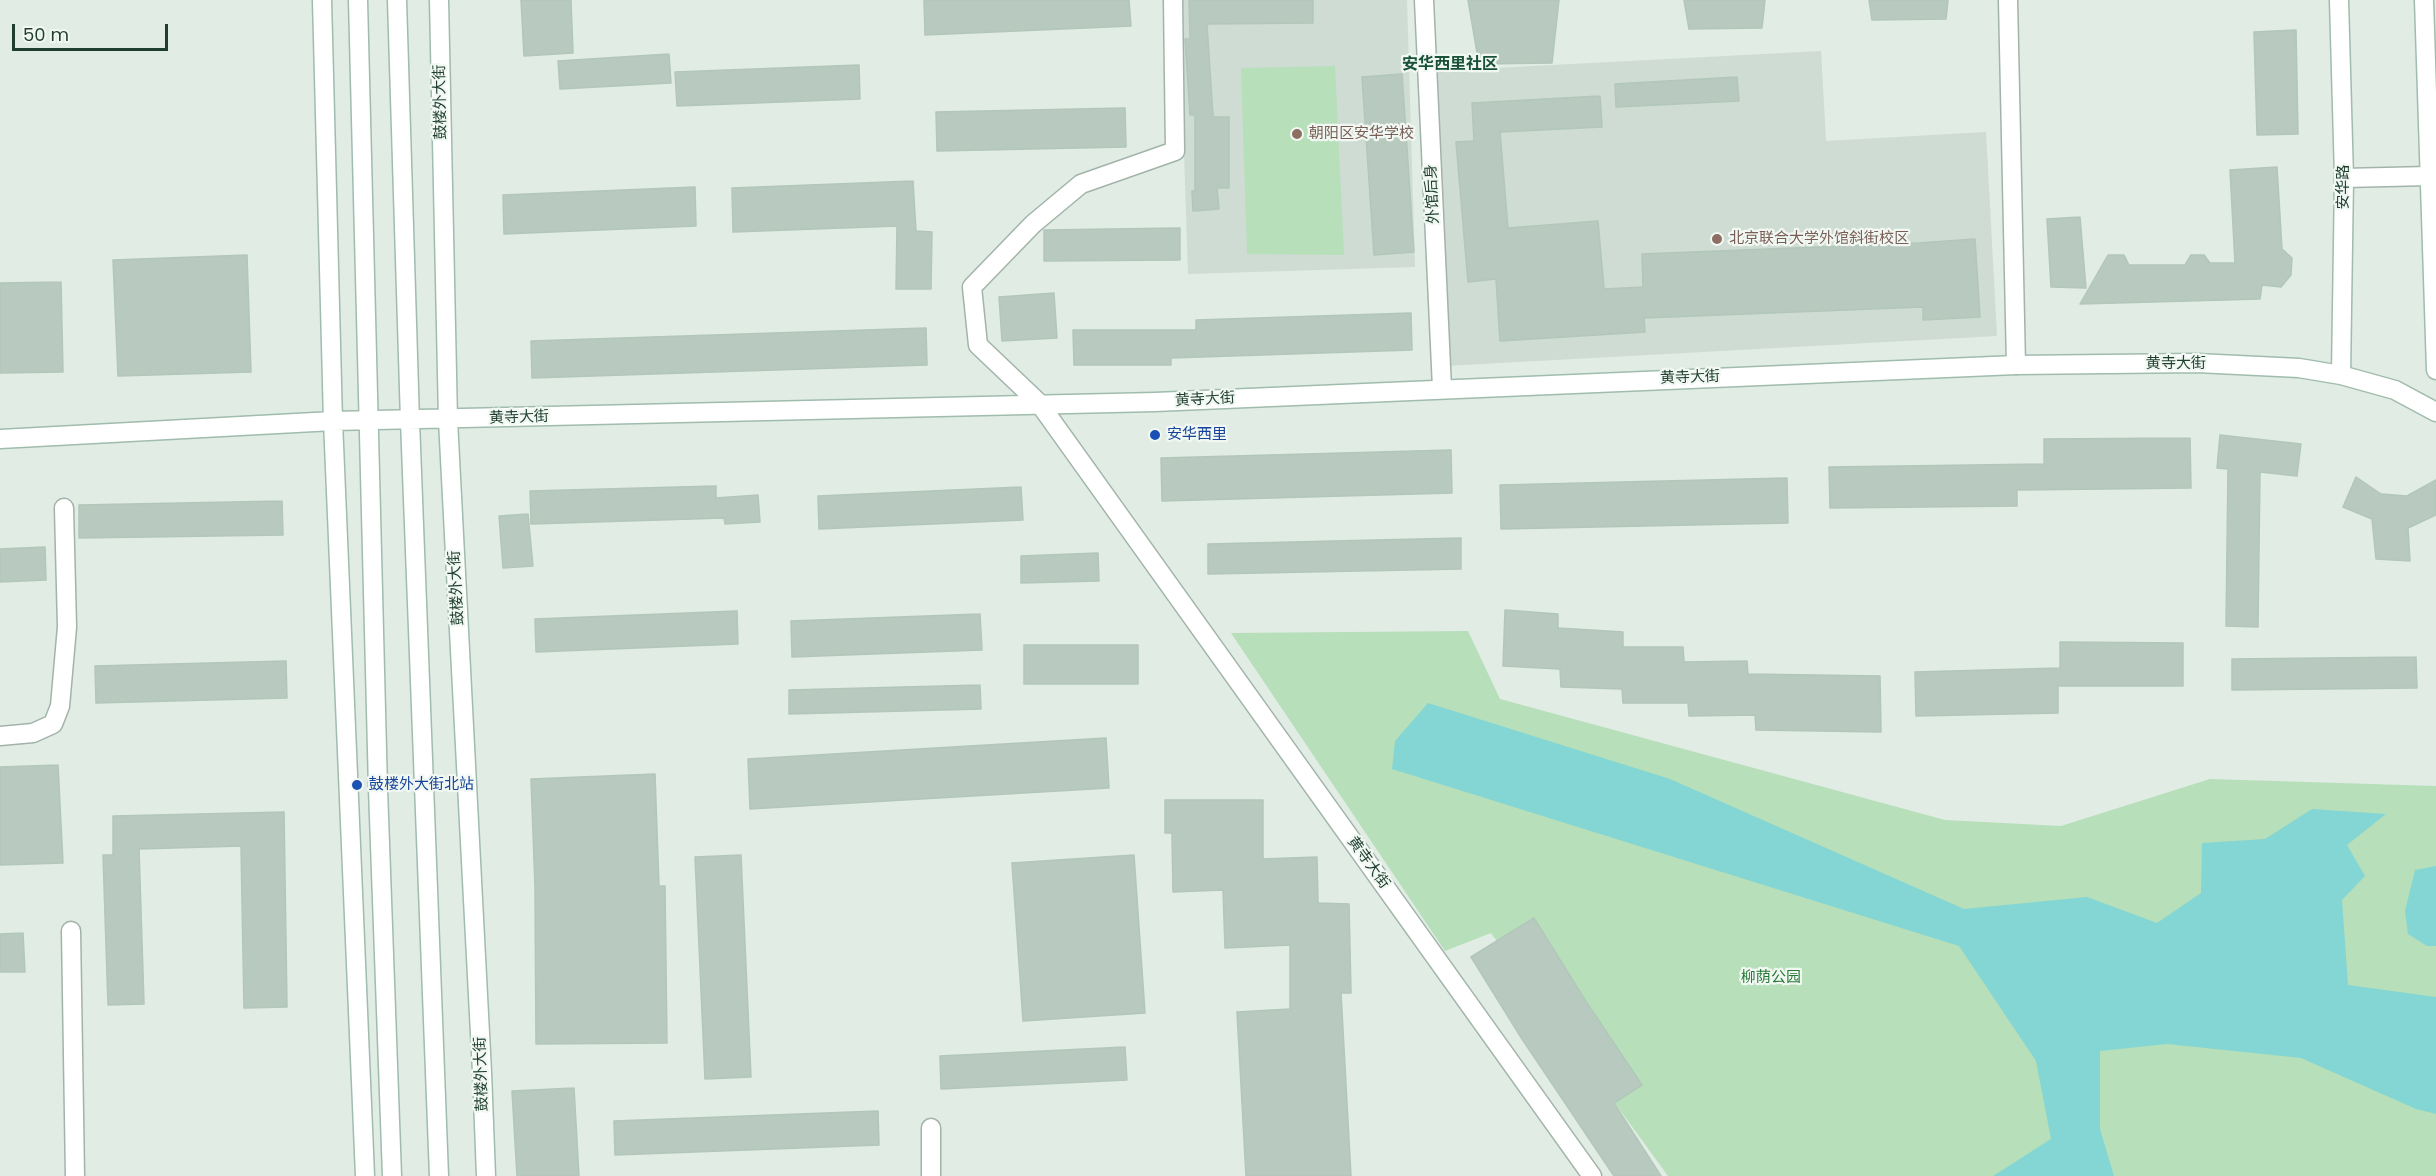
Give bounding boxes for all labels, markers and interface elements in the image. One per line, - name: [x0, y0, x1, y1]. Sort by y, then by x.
- scale bar: [15, 12, 171, 50]
- text: 50 m: [23, 22, 69, 47]
- district label: 安华西里社区: [1402, 55, 1498, 75]
- street label: 鼓楼外大街: [431, 64, 451, 140]
- place label: 朝阳区安华学校: [1309, 125, 1414, 143]
- marker: 朝阳区安华学校: [1290, 127, 1304, 141]
- street label: 外馆后身: [1422, 164, 1444, 224]
- street label: 安华路: [2335, 165, 2353, 209]
- place label: 北京联合大学外馆斜街校区: [1729, 230, 1909, 248]
- marker: 北京联合大学外馆斜街校区: [1710, 232, 1724, 246]
- street label: 黄寺大街: [2146, 355, 2206, 373]
- street label: 黄寺大街: [1660, 368, 1720, 388]
- street label: 黄寺大街: [1175, 389, 1235, 411]
- street label: 黄寺大街: [489, 408, 549, 428]
- place label: 安华西里: [1167, 426, 1227, 444]
- marker: 安华西里: [1148, 428, 1162, 442]
- street label: 鼓楼外大街: [446, 550, 468, 626]
- place label: 鼓楼外大街北站: [369, 776, 474, 794]
- marker: 鼓楼外大街北站: [350, 778, 364, 792]
- street label: 黄寺大街: [1343, 833, 1393, 893]
- park label: 柳荫公园: [1741, 969, 1801, 987]
- street label: 鼓楼外大街: [472, 1036, 492, 1112]

